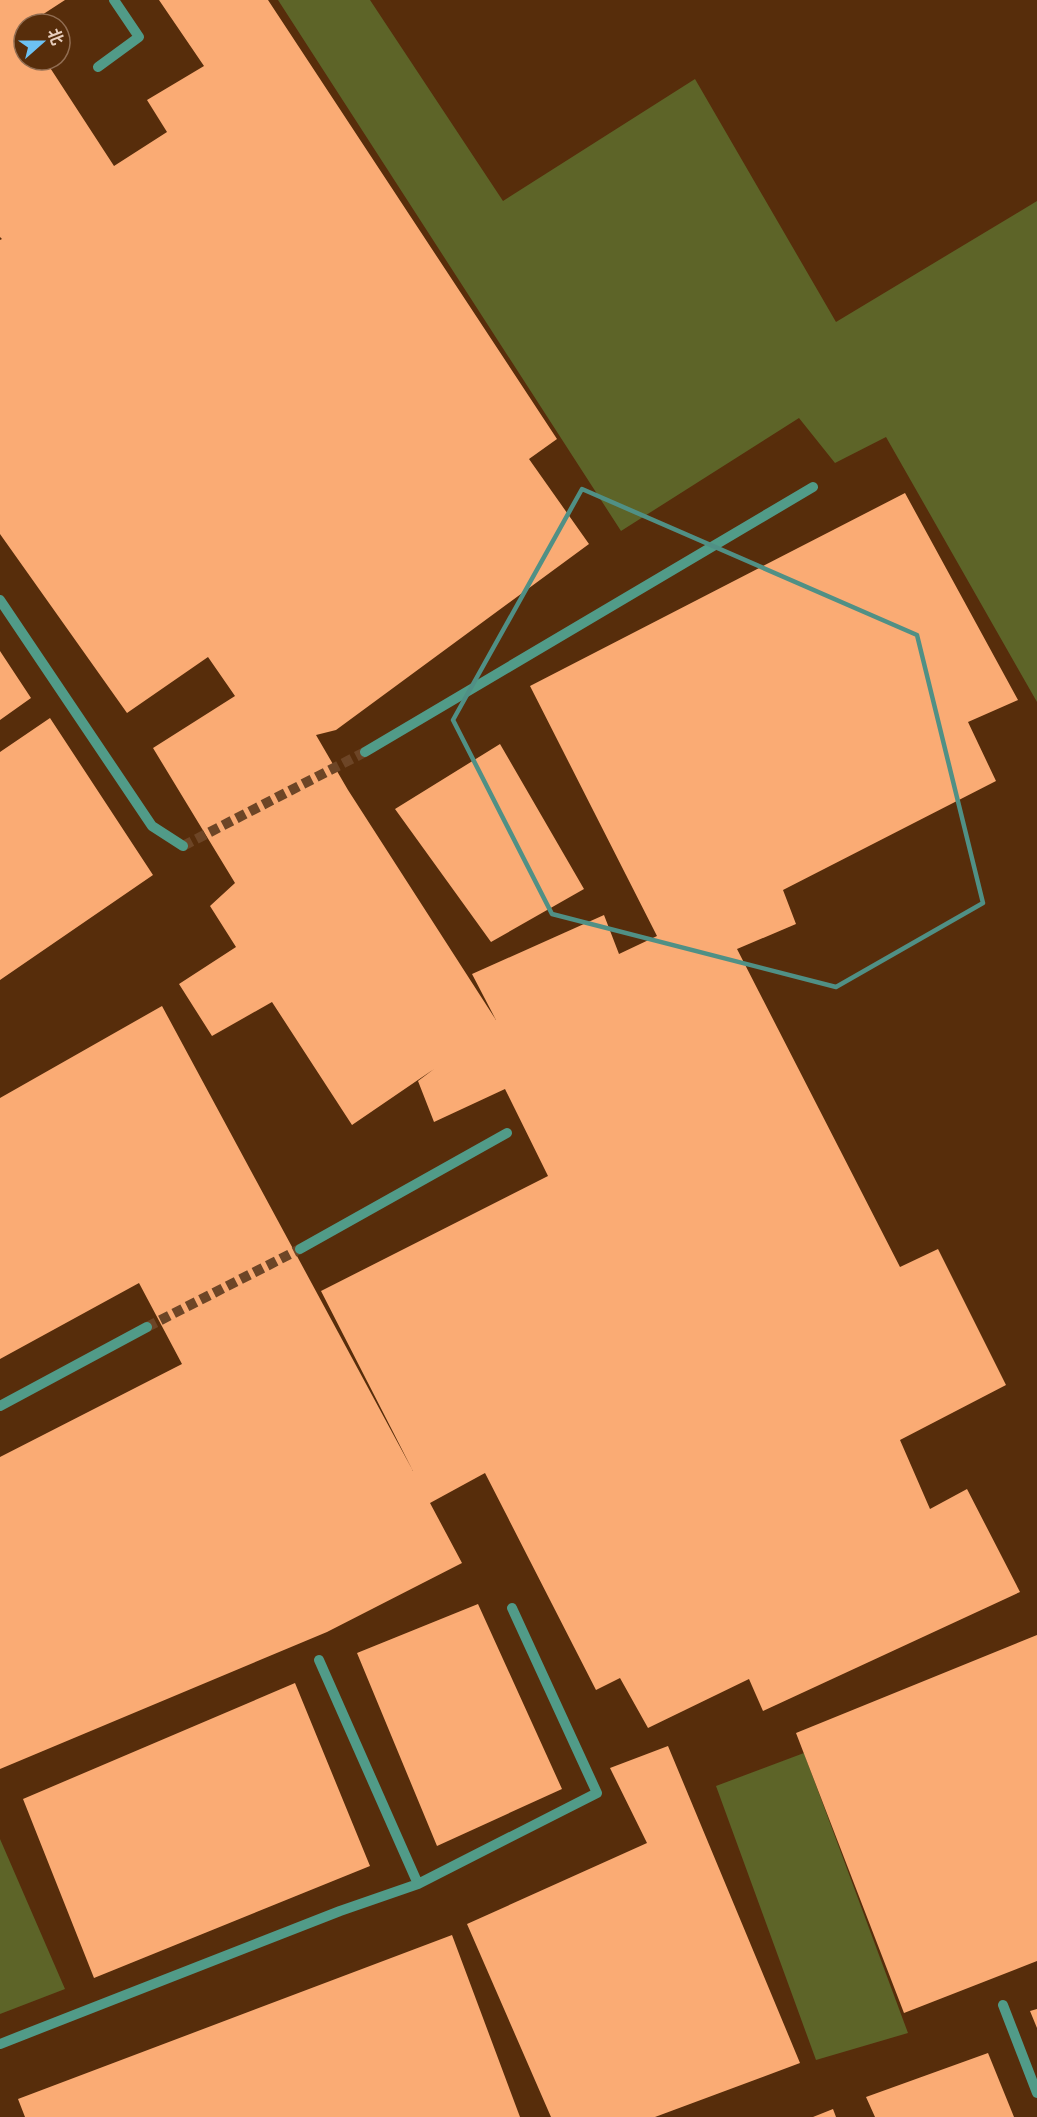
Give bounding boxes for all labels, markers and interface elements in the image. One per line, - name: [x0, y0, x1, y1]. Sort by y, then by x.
- north arrow: [12, 12, 72, 72]
- text: 北: [44, 26, 67, 48]

